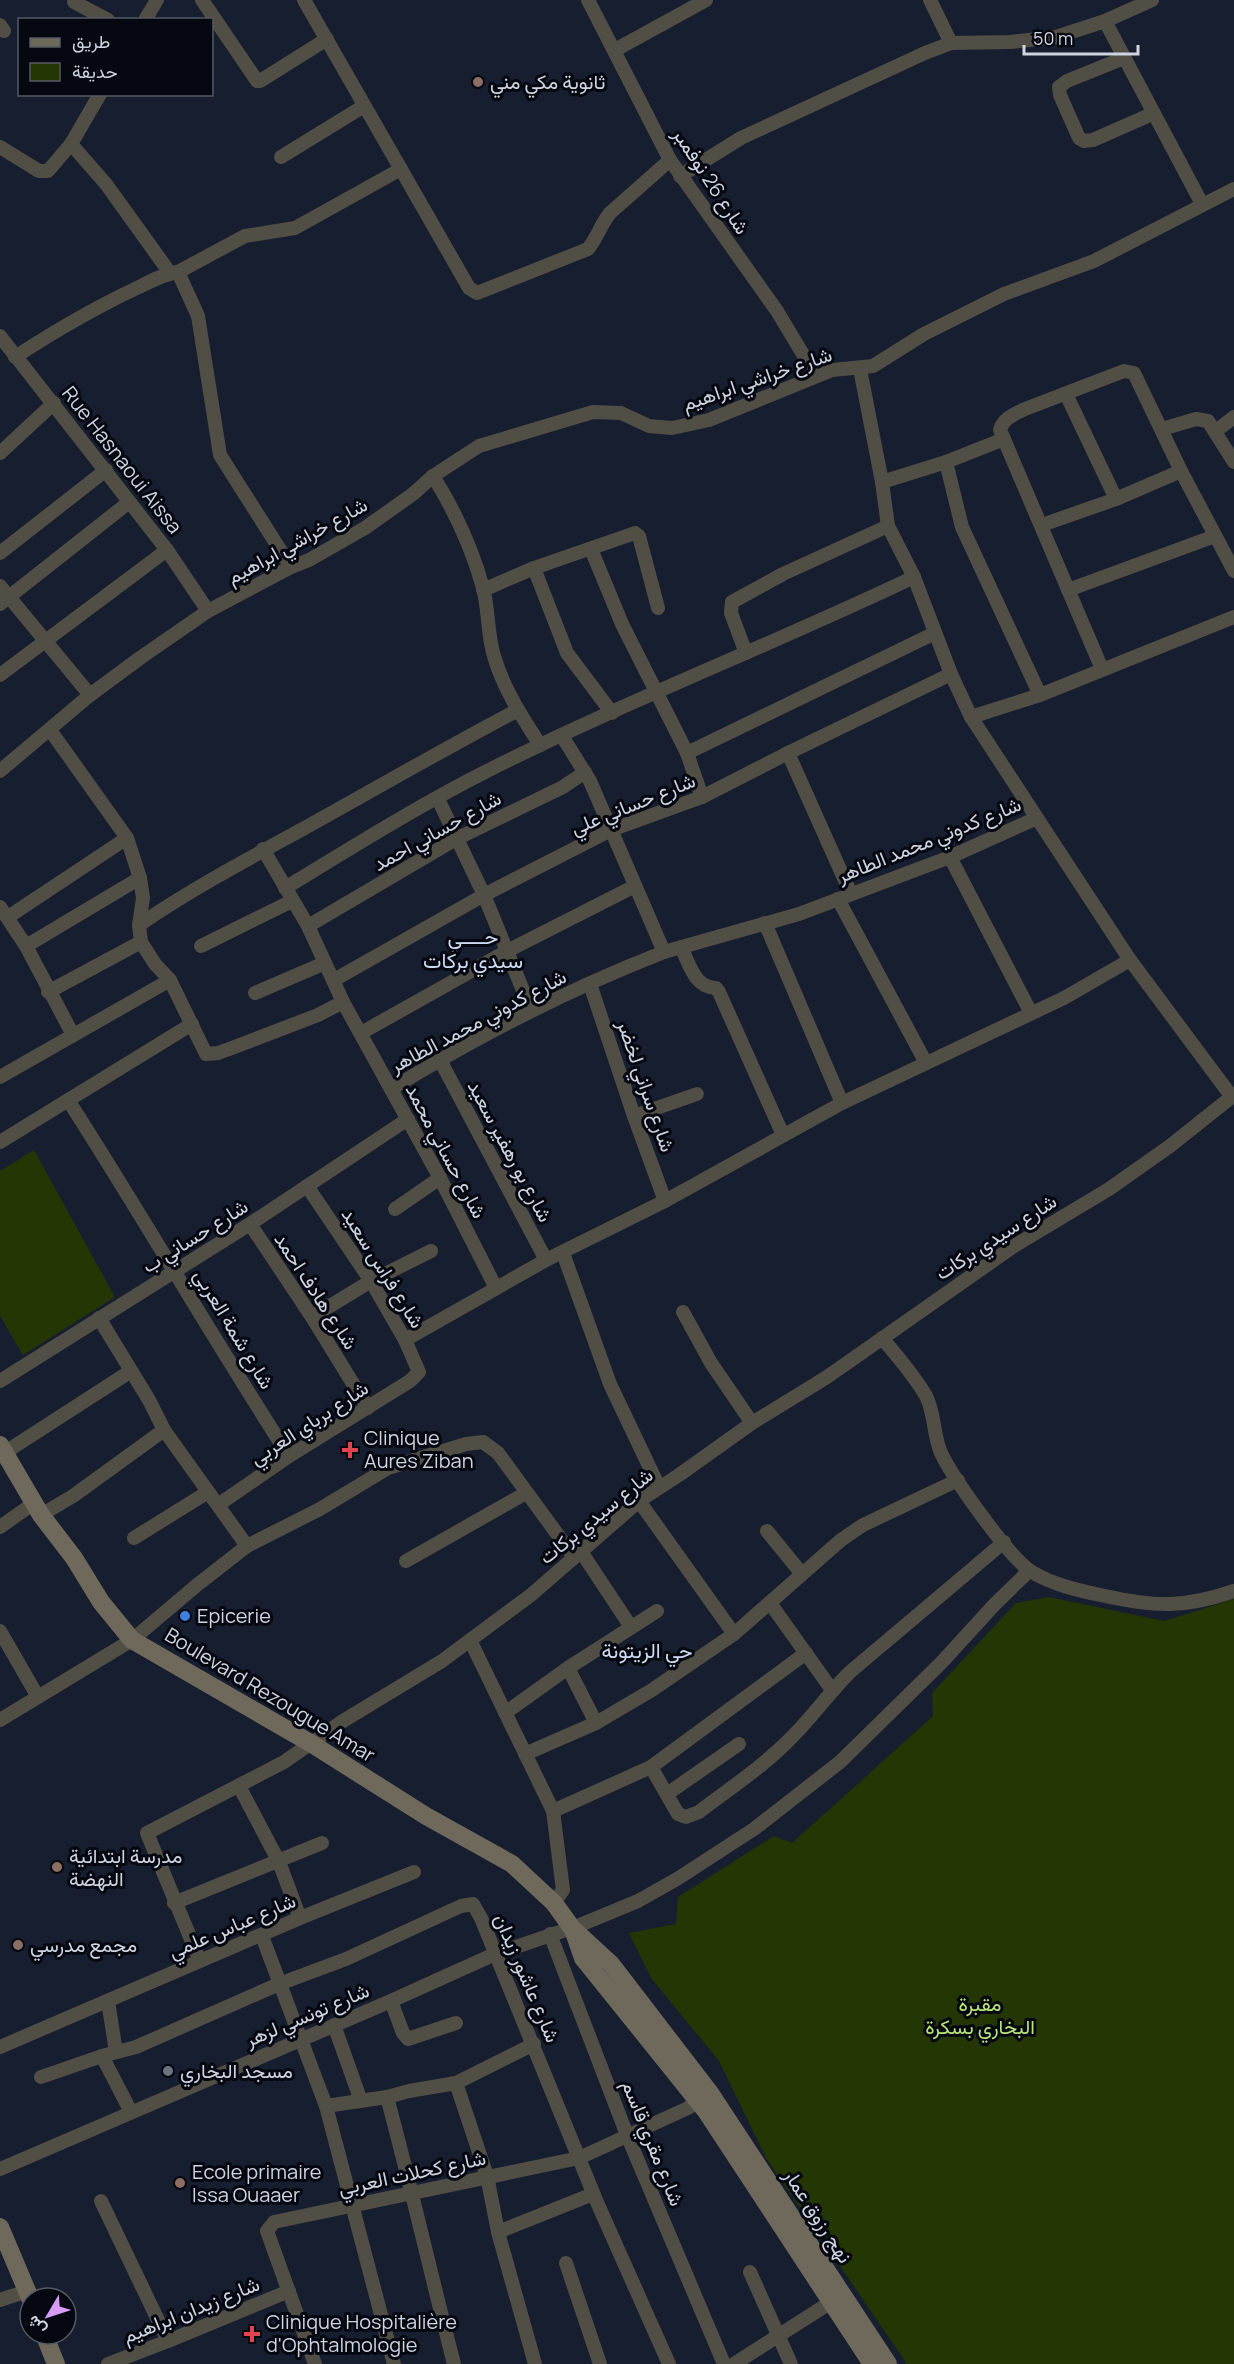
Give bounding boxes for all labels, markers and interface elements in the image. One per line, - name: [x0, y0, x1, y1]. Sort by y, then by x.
- legend: [18, 18, 213, 96]
- scale bar: [1024, 18, 1138, 56]
- text: 50 m: [1033, 26, 1073, 50]
- text: طريق: [72, 29, 110, 53]
- text: حديقة: [72, 59, 118, 83]
- place label: ثانوية مكي مني: [490, 68, 605, 99]
- marker: ثانوية مكي مني: [471, 75, 485, 89]
- street label: شارع 26 نوفمبر: [666, 121, 756, 240]
- street label: شارع خراشي ابراهيم: [678, 340, 837, 421]
- street label: Rue Hasnaoui Aissa: [56, 380, 189, 539]
- street label: شارع خراشي ابراهيم: [222, 491, 374, 594]
- street label: شارع حساني علي: [566, 766, 701, 845]
- street label: شارع حساني احمد: [368, 784, 508, 880]
- street label: شارع كدوني محمد الطاهر: [832, 790, 1026, 893]
- district label: حــــي سيدي بركات: [423, 922, 523, 978]
- street label: شارع كدوني محمد الطاهر: [384, 963, 573, 1083]
- street label: شارع سراني لخضر: [607, 1015, 682, 1157]
- street label: شارع بو رهفير سعيد: [461, 1075, 559, 1227]
- street label: شارع حساني محمد: [396, 1079, 493, 1225]
- street label: شارع سيدي بركات: [930, 1187, 1064, 1289]
- street label: شارع حساني ب: [137, 1192, 255, 1282]
- street label: شارع فراس سعيد: [335, 1202, 431, 1334]
- street label: شارع هادف احمد: [268, 1227, 364, 1355]
- street label: شارع شمة العربي: [184, 1264, 281, 1396]
- street label: شارع برباي العربي: [244, 1374, 375, 1474]
- place label: Clinique Aures Ziban: [364, 1424, 474, 1474]
- marker: Clinique Aures Ziban: [341, 1441, 359, 1459]
- street label: شارع سيدي بركات: [533, 1461, 661, 1573]
- place label: Epicerie: [197, 1602, 271, 1629]
- marker: Epicerie: [178, 1609, 192, 1623]
- street label: Boulevard Rezougue Amar: [160, 1621, 380, 1768]
- district label: حي الزيتونة: [601, 1636, 693, 1668]
- place label: مدرسة ابتدائية النهضة: [69, 1842, 182, 1892]
- marker: مدرسة ابتدائية النهضة: [50, 1860, 64, 1874]
- street label: شارع عباس علمي: [164, 1887, 301, 1968]
- street label: شارع عاشور زيدان: [487, 1909, 567, 2047]
- place label: مجمع مدرسي: [30, 1931, 137, 1962]
- marker: مجمع مدرسي: [11, 1938, 25, 1952]
- street label: شارع تونسي لزهر: [240, 1976, 375, 2057]
- park label: مقبرة البخاري بسكرة: [925, 1990, 1035, 2044]
- place label: مسجد البخاري: [180, 2057, 293, 2088]
- marker: مسجد البخاري: [161, 2064, 175, 2078]
- street label: شارع مقري قاسم: [612, 2076, 691, 2211]
- street label: شارع كحلات العربي: [336, 2144, 489, 2205]
- place label: Ecole primaire Issa Ouaaer: [192, 2158, 322, 2208]
- street label: نهج رزوق عمار: [777, 2163, 859, 2269]
- marker: Ecole primaire Issa Ouaaer: [173, 2176, 187, 2190]
- street label: شارع زيدان ابراهيم: [118, 2270, 264, 2350]
- north arrow: [18, 2286, 78, 2346]
- place label: Clinique Hospitalière d'Ophtalmologie: [266, 2308, 457, 2358]
- text: ش: [22, 2311, 51, 2340]
- marker: Clinique Hospitalière d'Ophtalmologie: [243, 2325, 261, 2343]

